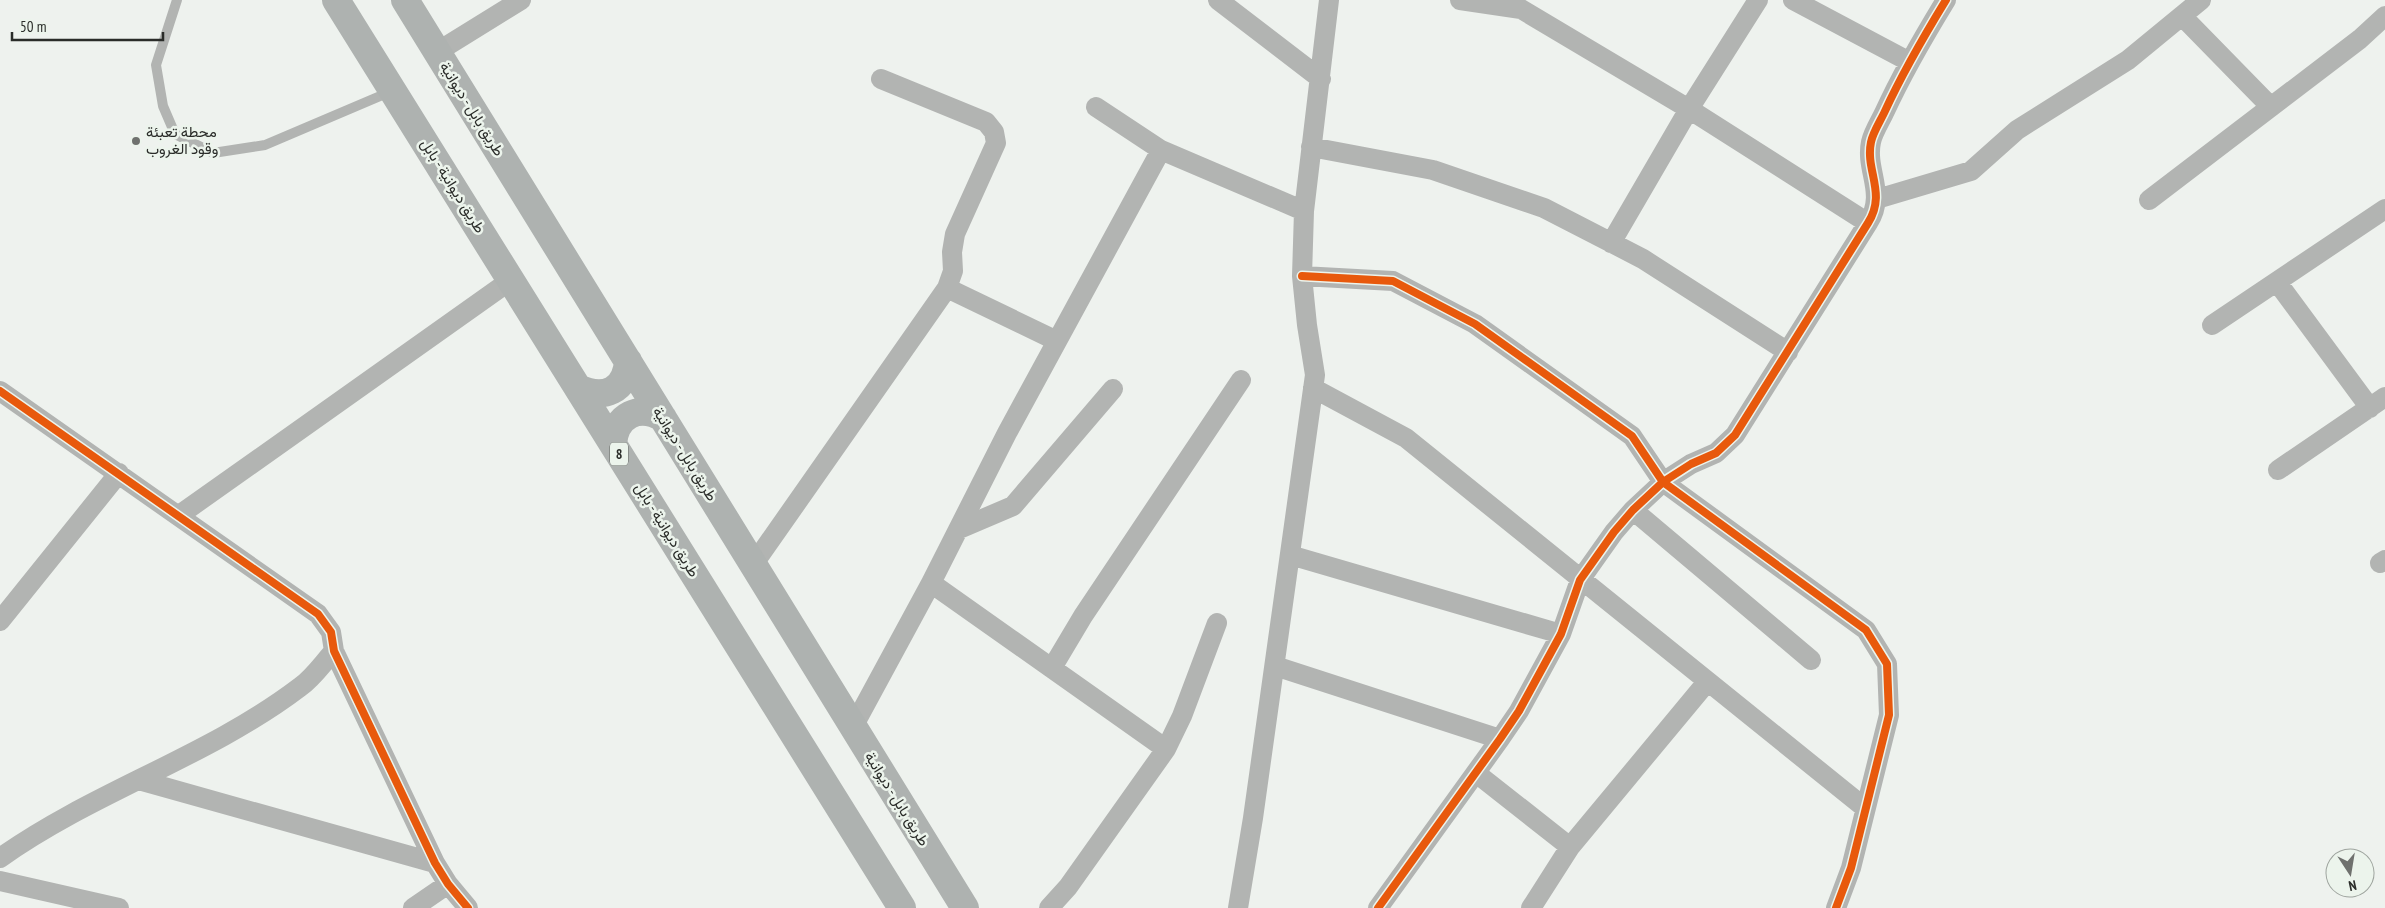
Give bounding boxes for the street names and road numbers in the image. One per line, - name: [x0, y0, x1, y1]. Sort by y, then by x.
- street label: طريق بابل - ديوانية: [435, 58, 509, 160]
- street label: طريق ديوانية - بابل: [416, 135, 490, 237]
- street label: طريق بابل - ديوانية: [648, 403, 722, 505]
- road number: 8: [610, 442, 628, 466]
- street label: طريق ديوانية - بابل: [630, 479, 704, 581]
- street label: طريق بابل - ديوانية: [860, 748, 934, 850]

